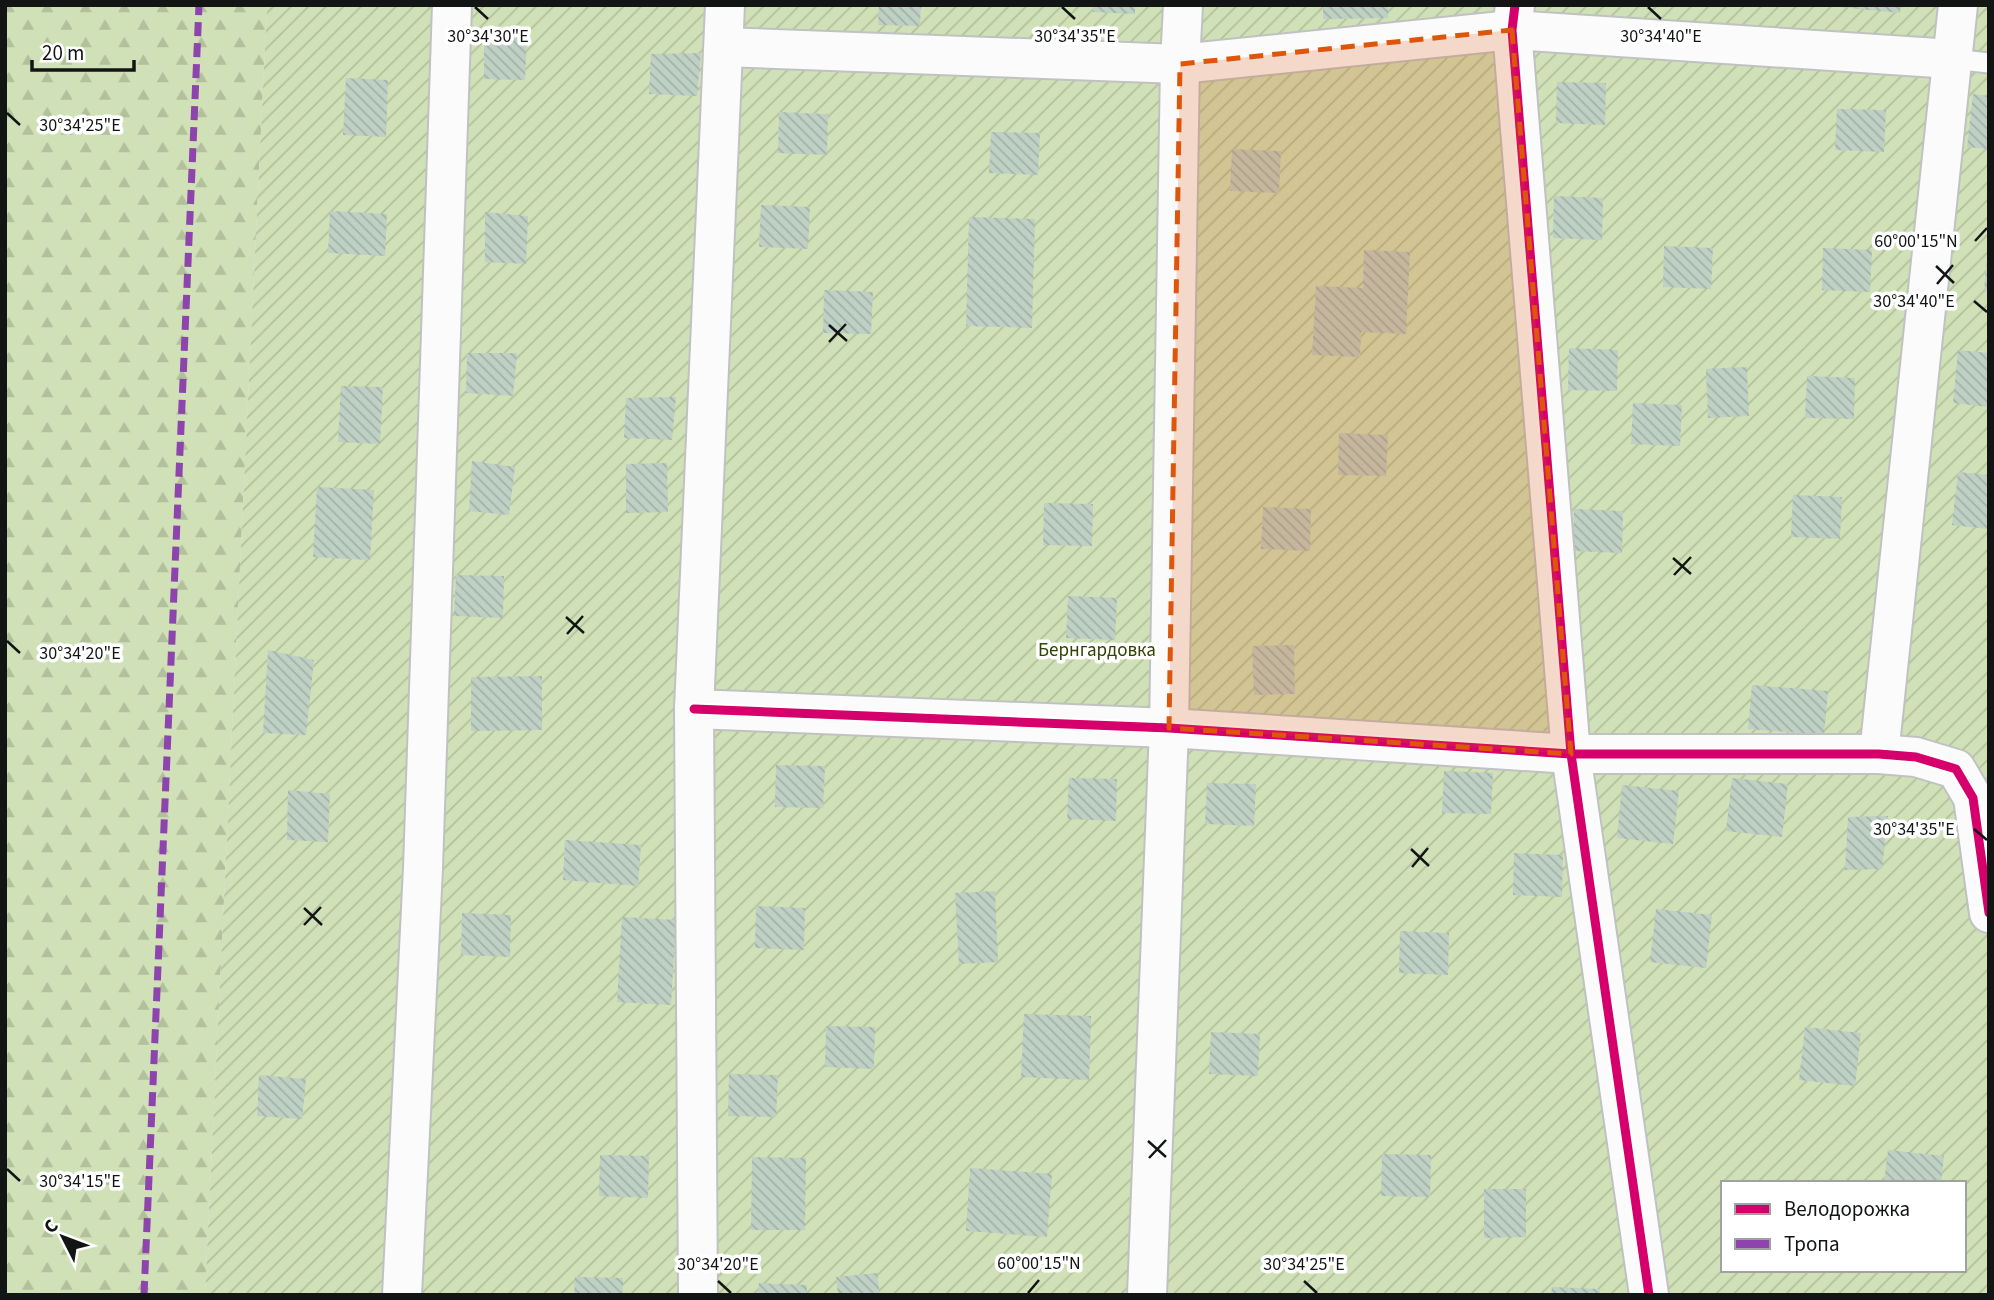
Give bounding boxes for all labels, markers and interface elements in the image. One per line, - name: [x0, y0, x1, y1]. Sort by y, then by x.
- text: 30°34'30"E: [447, 24, 529, 49]
- text: 30°34'35"E: [1034, 24, 1116, 49]
- text: 30°34'40"E: [1620, 24, 1702, 49]
- scale bar: [32, 28, 133, 72]
- text: 20 m: [42, 38, 84, 68]
- text: 30°34'25"E: [39, 113, 121, 138]
- text: 60°00'15"N: [1874, 229, 1958, 254]
- text: 30°34'40"E: [1873, 289, 1955, 314]
- park label: Бернгардовка: [1038, 637, 1156, 664]
- text: 30°34'20"E: [39, 641, 121, 666]
- text: 30°34'35"E: [1873, 817, 1955, 842]
- text: 30°34'15"E: [39, 1169, 121, 1194]
- legend: [1721, 1181, 1966, 1272]
- text: Велодорожка: [1784, 1194, 1910, 1224]
- north arrow: [28, 1202, 98, 1272]
- text: С: [38, 1213, 65, 1240]
- text: Тропа: [1784, 1229, 1840, 1259]
- text: 60°00'15"N: [997, 1251, 1081, 1276]
- text: 30°34'20"E: [677, 1252, 759, 1277]
- text: 30°34'25"E: [1263, 1252, 1345, 1277]

